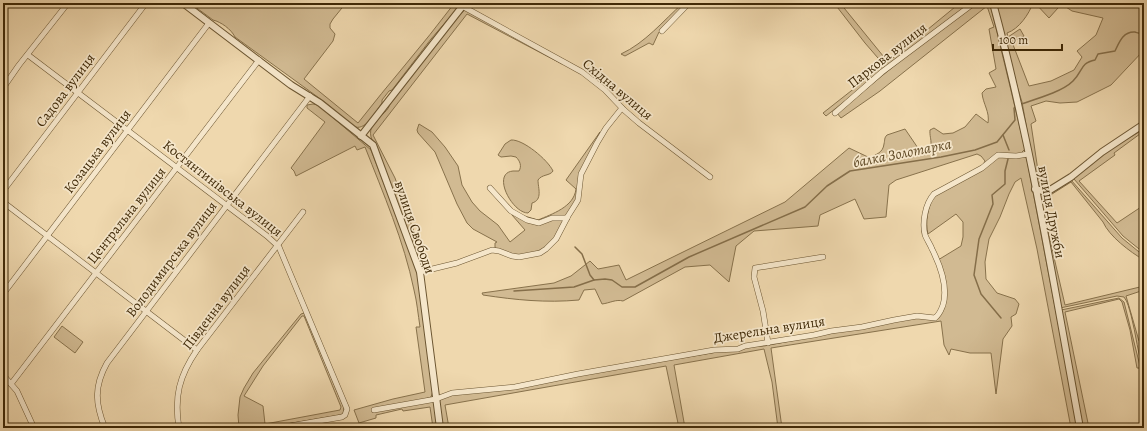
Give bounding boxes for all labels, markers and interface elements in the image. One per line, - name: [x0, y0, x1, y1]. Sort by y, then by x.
- street label: Паркова вулиця: [844, 18, 931, 92]
- scale bar: [993, 26, 1062, 52]
- text: 100 m: [999, 32, 1028, 48]
- street label: Садова вулиця: [31, 49, 100, 131]
- street label: Східна вулиця: [578, 54, 657, 125]
- street label: Козацька вулиця: [59, 105, 135, 197]
- water label: балка Золотарка: [851, 134, 953, 172]
- street label: Костянтинівська вулиця: [159, 136, 287, 241]
- street label: Центральна вулиця: [83, 163, 170, 268]
- street label: вулиця Дружби: [1033, 164, 1070, 260]
- street label: вулиця Свободи: [390, 178, 439, 276]
- street label: Володимирська вулиця: [122, 197, 221, 321]
- street label: Південна вулиця: [178, 261, 255, 354]
- street label: Джерельна вулиця: [712, 311, 826, 348]

